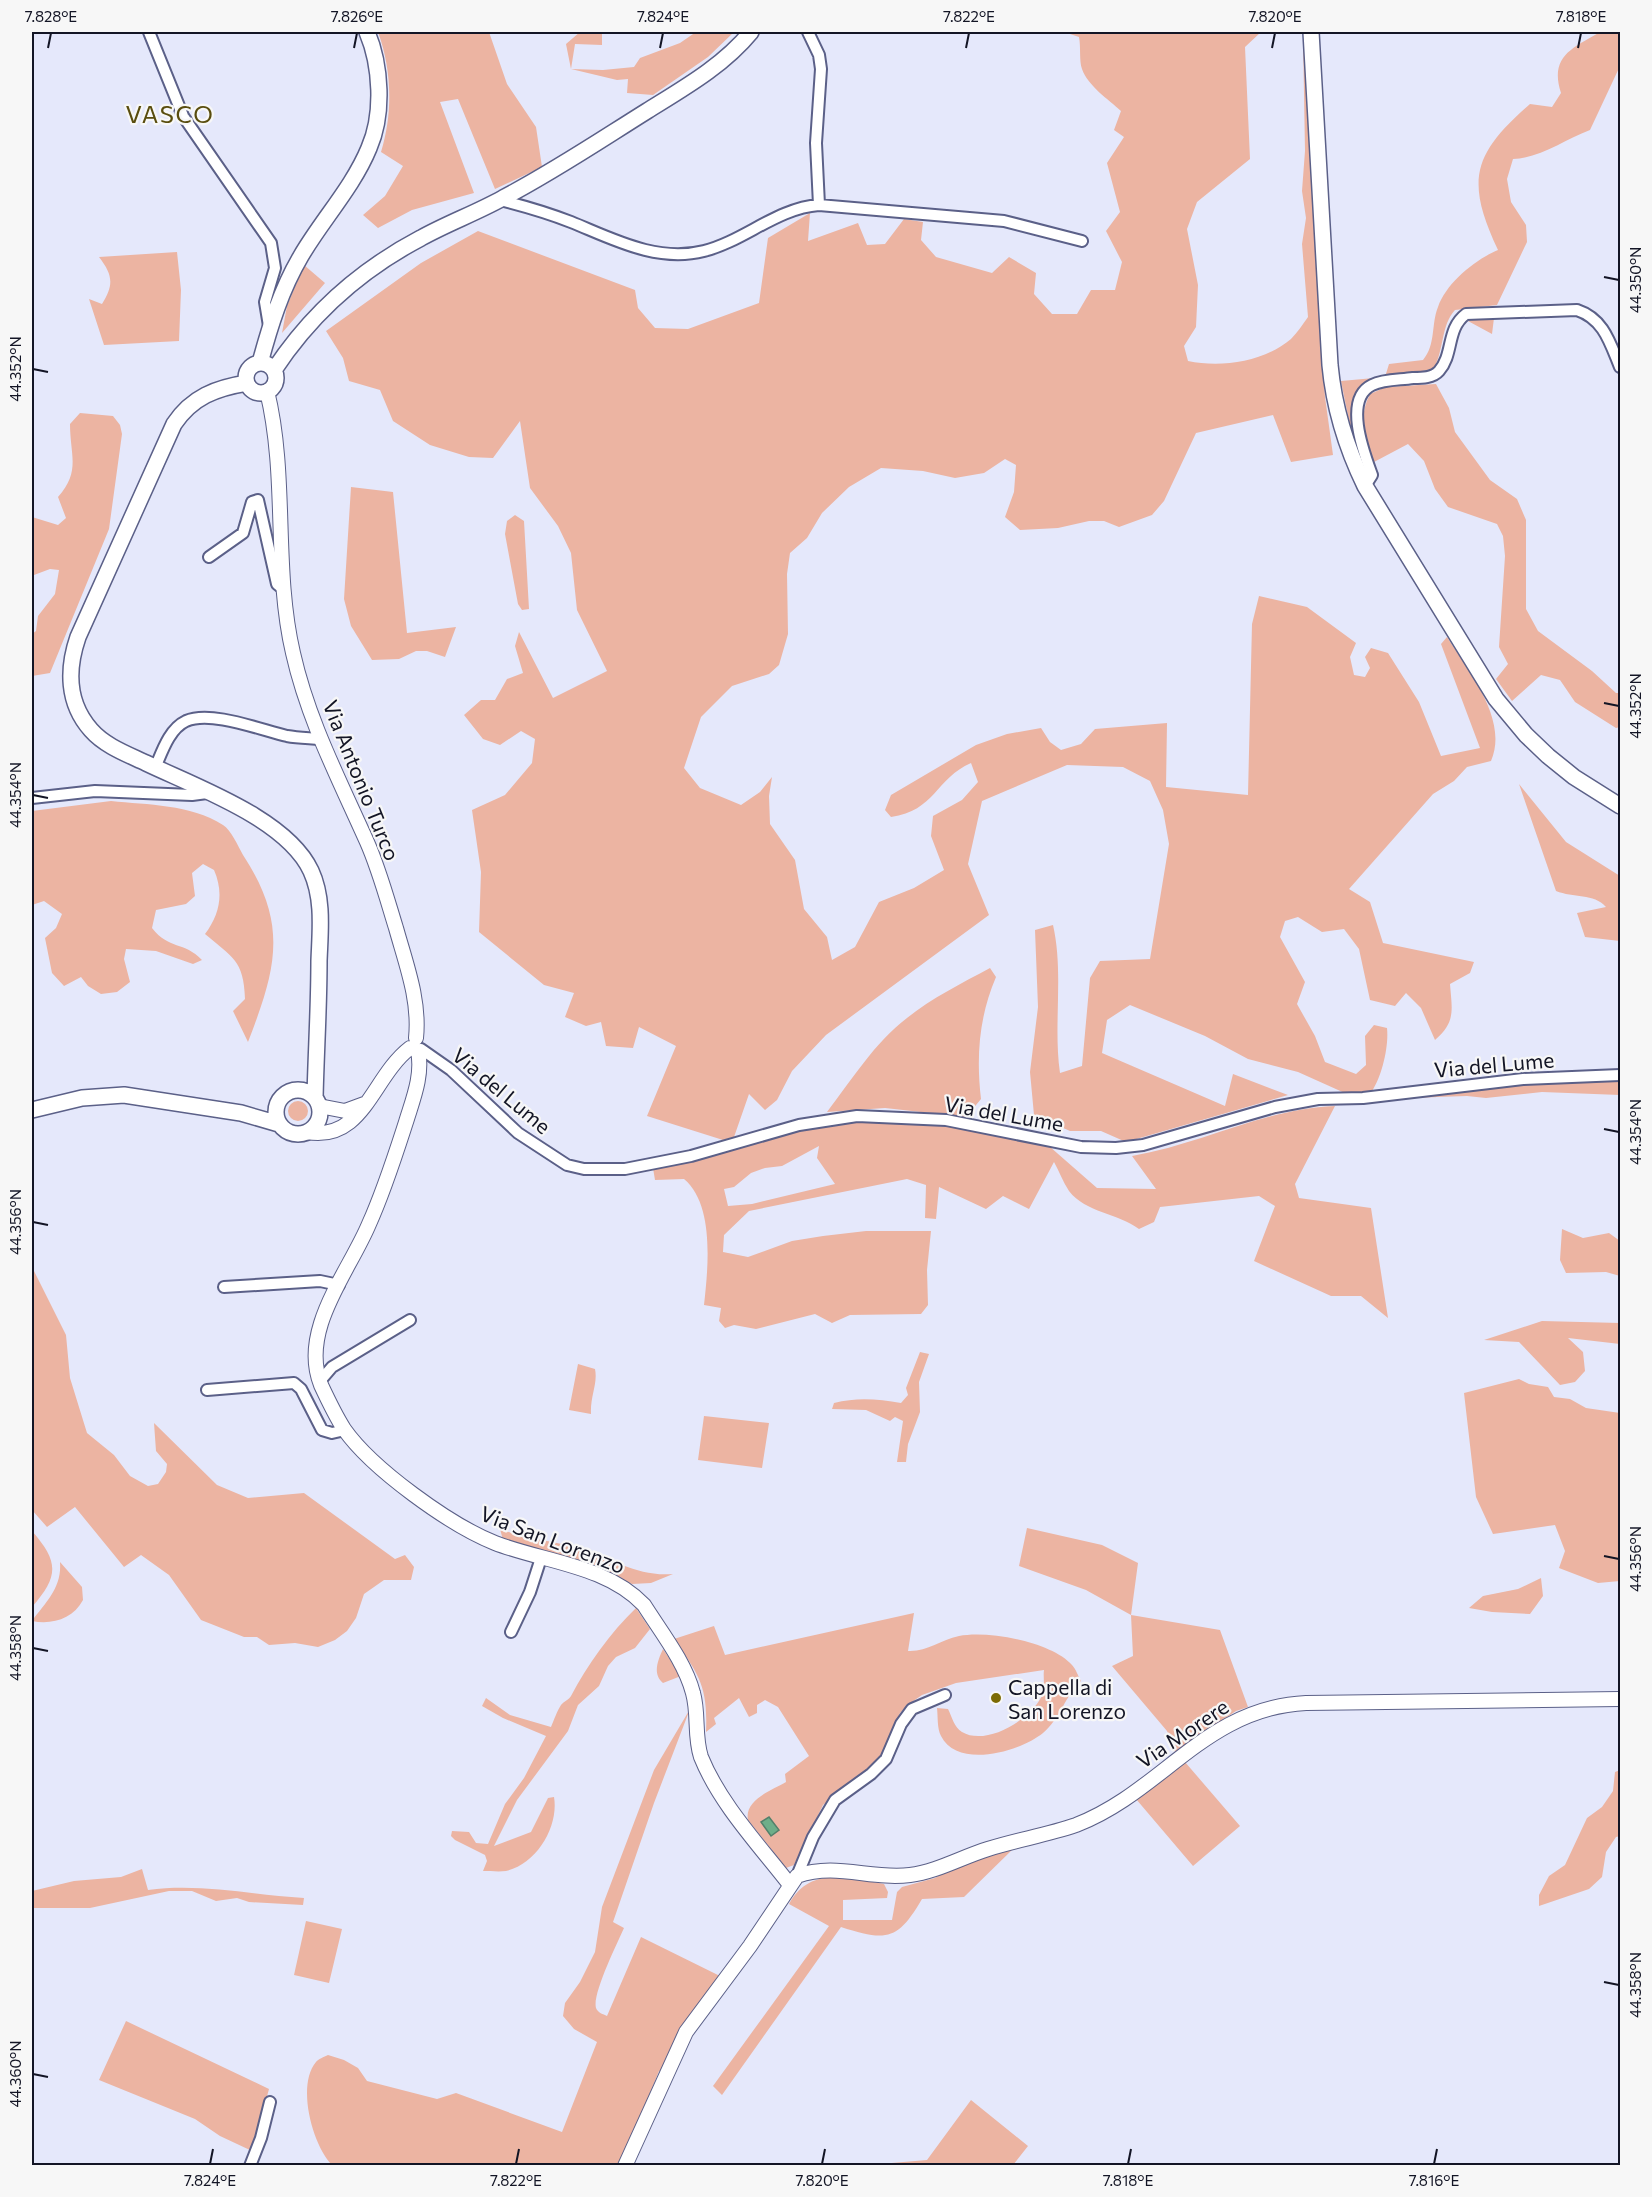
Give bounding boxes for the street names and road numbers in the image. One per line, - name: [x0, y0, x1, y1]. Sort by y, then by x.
- street label: Via Antonio Turco: [318, 696, 406, 864]
- street label: Via del Lume: [448, 1042, 556, 1138]
- street label: Via del Lume: [1433, 1046, 1555, 1082]
- street label: Via del Lume: [942, 1090, 1066, 1136]
- street label: Via San Lorenzo: [477, 1500, 629, 1578]
- street label: Via Morere: [1131, 1693, 1233, 1773]

